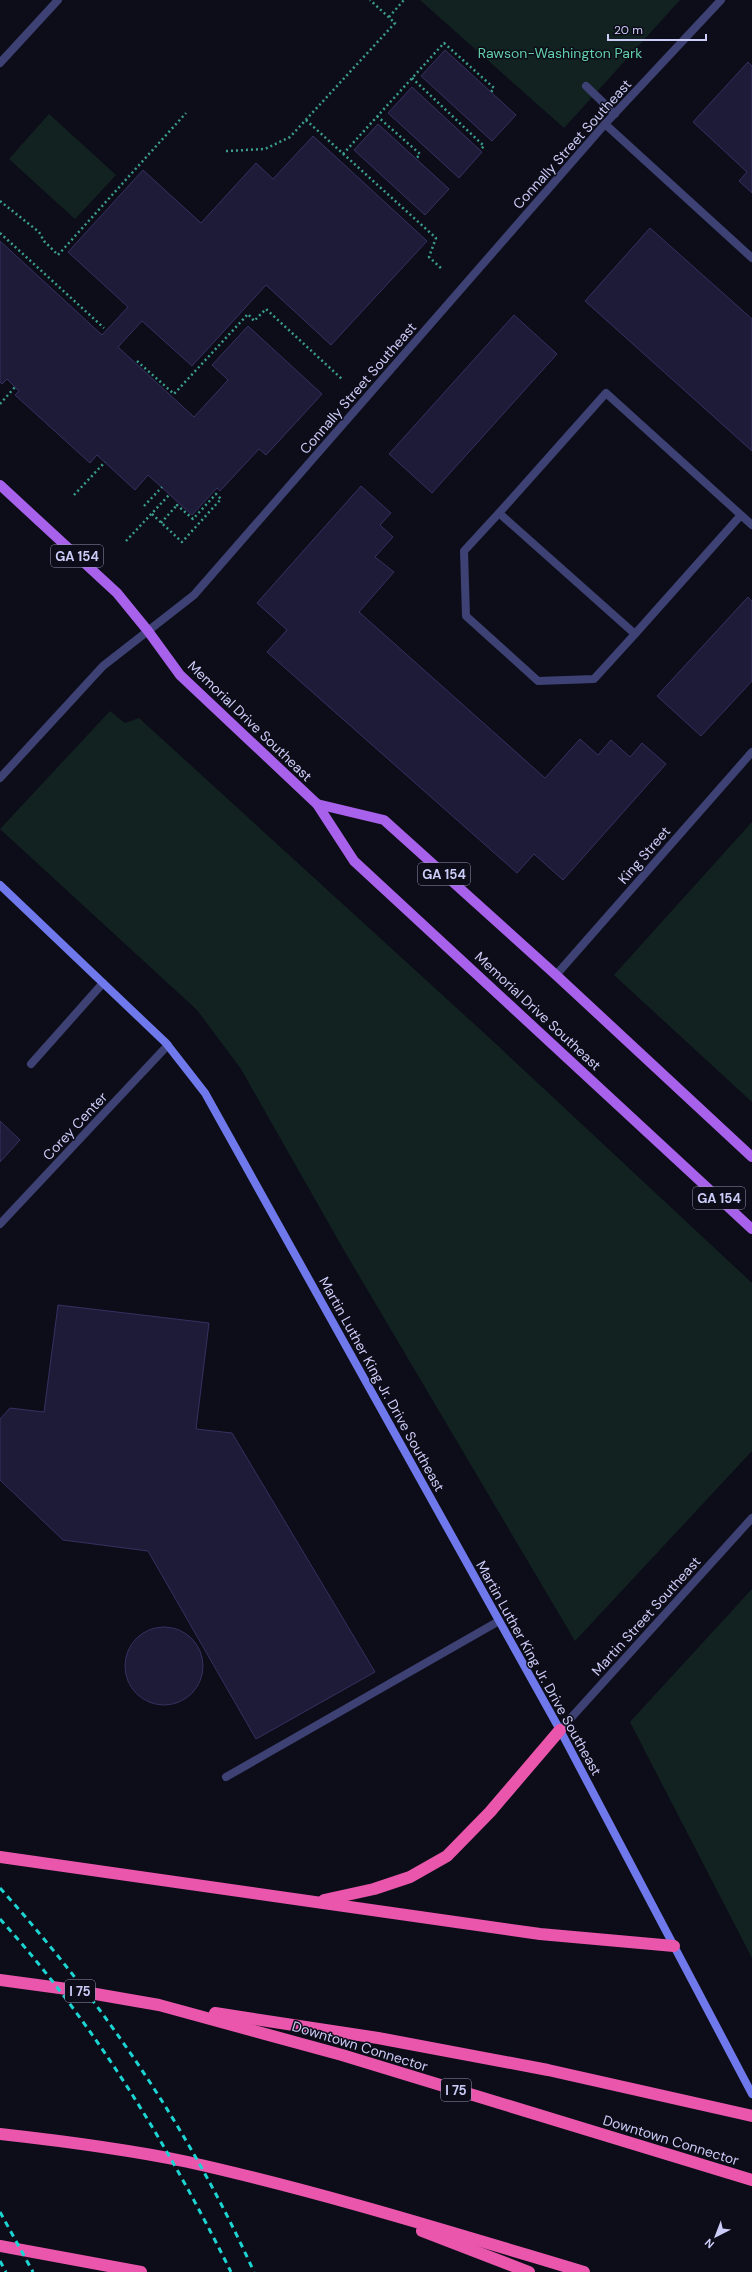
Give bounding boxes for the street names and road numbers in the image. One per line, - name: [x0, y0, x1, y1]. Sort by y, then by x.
- street label: Connally Street Southeast: [509, 75, 635, 213]
- street label: Connally Street Southeast: [296, 318, 420, 458]
- road number: GA 154: [51, 545, 103, 567]
- street label: Memorial Drive Southeast: [184, 657, 316, 785]
- street label: King Street: [614, 822, 674, 888]
- road number: GA 154: [418, 863, 470, 885]
- street label: Memorial Drive Southeast: [471, 948, 605, 1074]
- street label: Corey Center: [39, 1088, 111, 1164]
- road number: GA 154: [693, 1187, 745, 1209]
- street label: Martin Luther King Jr. Drive Southeast: [315, 1273, 449, 1495]
- street label: Martin Street Southeast: [588, 1553, 704, 1679]
- street label: Martin Luther King Jr. Drive Southeast: [472, 1557, 606, 1779]
- road number: I 75: [65, 1980, 95, 2002]
- street label: Downtown Connector: [290, 2017, 430, 2075]
- road number: I 75: [441, 2079, 471, 2101]
- street label: Downtown Connector: [601, 2111, 741, 2169]

